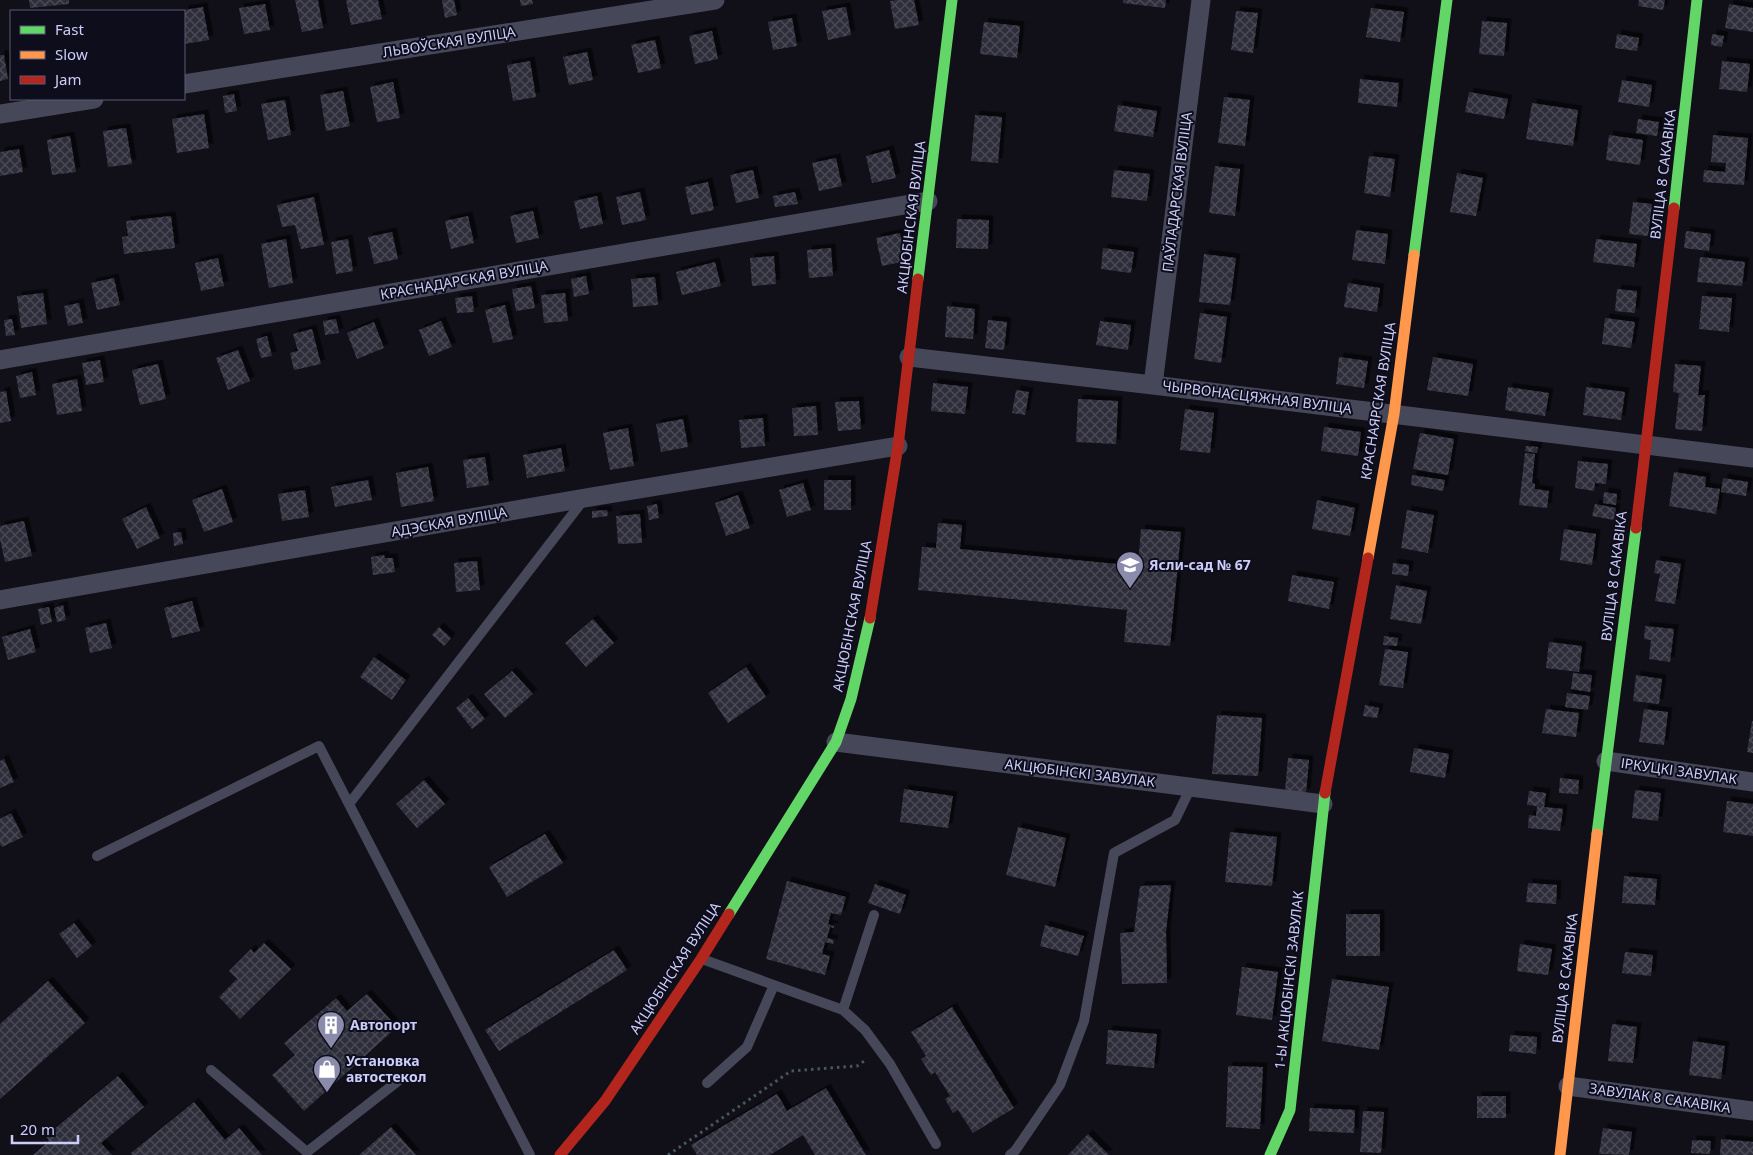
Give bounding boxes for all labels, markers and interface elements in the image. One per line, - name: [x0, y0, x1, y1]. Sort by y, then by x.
- legend: [10, 10, 185, 100]
- text: Fast: [55, 19, 84, 39]
- street label: ЛЬВОЎСКАЯ ВУЛІЦА: [381, 22, 517, 61]
- text: Slow: [55, 44, 88, 64]
- text: Jam: [53, 69, 82, 89]
- street label: ВУЛІЦА 8 САКАВІКА: [1645, 108, 1680, 240]
- street label: ПАЎЛАДАРСКАЯ ВУЛІЦА: [1157, 111, 1196, 273]
- street label: АКЦЮБІНСКАЯ ВУЛІЦА: [892, 139, 929, 294]
- street label: КРАСНАДАРСКАЯ ВУЛІЦА: [379, 255, 549, 304]
- street label: КРАСНАЯРСКАЯ ВУЛІЦА: [1356, 321, 1399, 481]
- street label: ЧЫРВОНАСЦЯЖНАЯ ВУЛІЦА: [1161, 375, 1353, 418]
- street label: АДЭСКАЯ ВУЛІЦА: [390, 502, 508, 541]
- street label: ВУЛІЦА 8 САКАВІКА: [1596, 510, 1631, 642]
- street label: АКЦЮБІНСКАЯ ВУЛІЦА: [828, 539, 876, 693]
- school or university icon: Ясли-сад № 67: [1115, 550, 1145, 589]
- place label: Ясли-сад № 67: [1149, 555, 1251, 574]
- street label: ІРКУЦКІ ЗАВУЛАК: [1620, 753, 1739, 788]
- street label: АКЦЮБІНСКІ ЗАВУЛАК: [1004, 754, 1157, 791]
- street label: 1-Ы АКЦЮБІНСКІ ЗАВУЛАК: [1270, 890, 1307, 1070]
- street label: АКЦЮБІНСКАЯ ВУЛІЦА: [625, 898, 724, 1037]
- street label: ВУЛІЦА 8 САКАВІКА: [1547, 912, 1582, 1044]
- building icon: Автопорт: [316, 1010, 346, 1049]
- place label: Автопорт: [350, 1015, 417, 1034]
- place label: Установка автостекол: [346, 1051, 426, 1086]
- shop icon: Установка автостекол: [312, 1054, 342, 1093]
- street label: ЗАВУЛАК 8 САКАВІКА: [1588, 1078, 1732, 1117]
- scale bar: [12, 1112, 79, 1144]
- text: 20 m: [20, 1119, 55, 1139]

